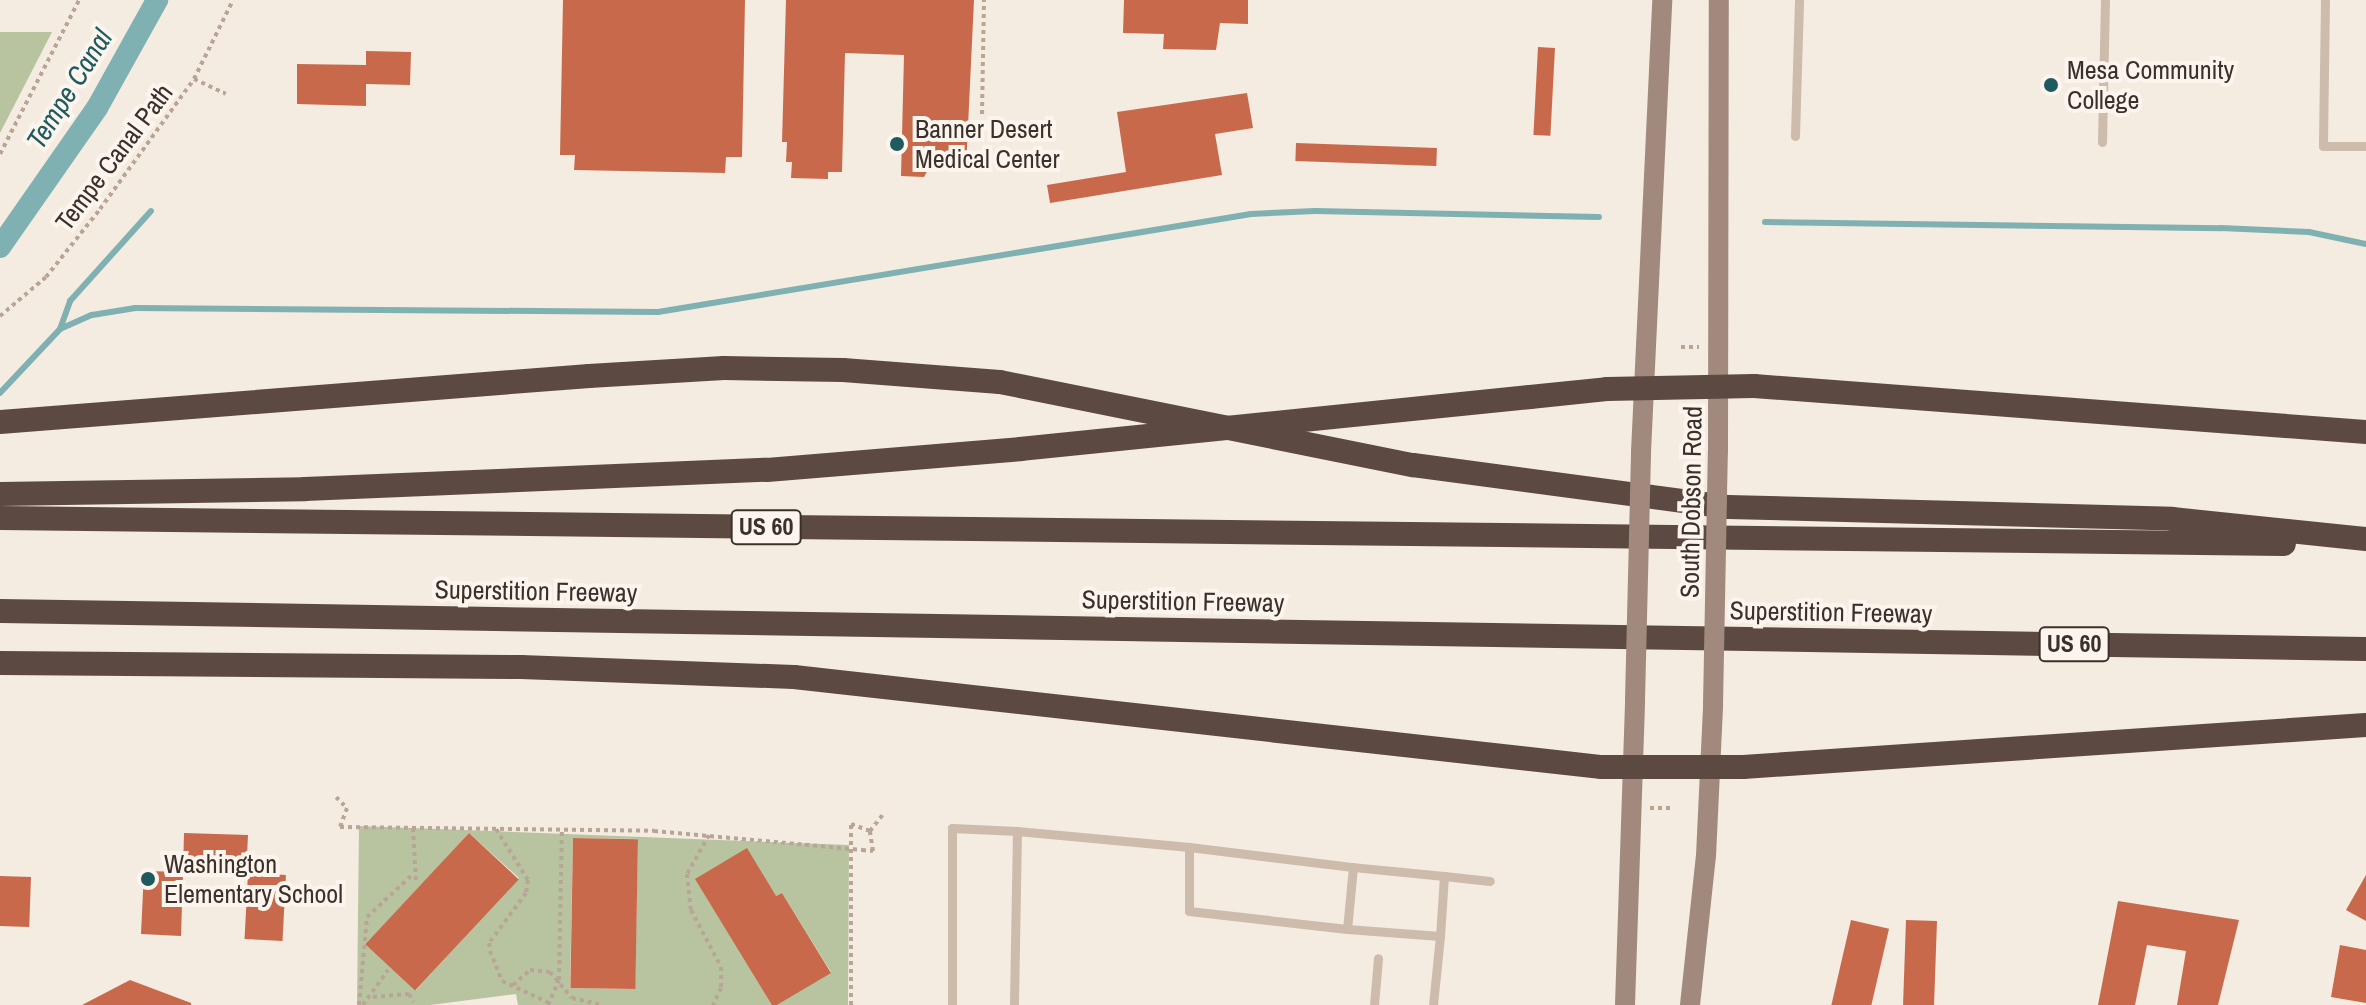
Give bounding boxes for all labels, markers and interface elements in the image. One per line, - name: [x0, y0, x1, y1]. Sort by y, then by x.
- water label: Tempe Canal: [19, 23, 119, 155]
- place label: Mesa Community College: [2067, 54, 2234, 116]
- marker: Mesa Community College: [2042, 76, 2060, 94]
- street label: Tempe Canal Path: [49, 78, 179, 236]
- place label: Banner Desert Medical Center: [915, 113, 1060, 174]
- marker: Banner Desert Medical Center: [886, 133, 908, 155]
- street label: South Dobson Road: [1674, 406, 1708, 598]
- road number: US 60: [730, 507, 802, 547]
- street label: Superstition Freeway: [434, 574, 638, 608]
- street label: Superstition Freeway: [1081, 584, 1285, 618]
- street label: Superstition Freeway: [1729, 595, 1933, 629]
- road number: US 60: [2038, 624, 2110, 664]
- place label: Washington Elementary School: [164, 848, 343, 910]
- marker: Washington Elementary School: [139, 870, 157, 888]

